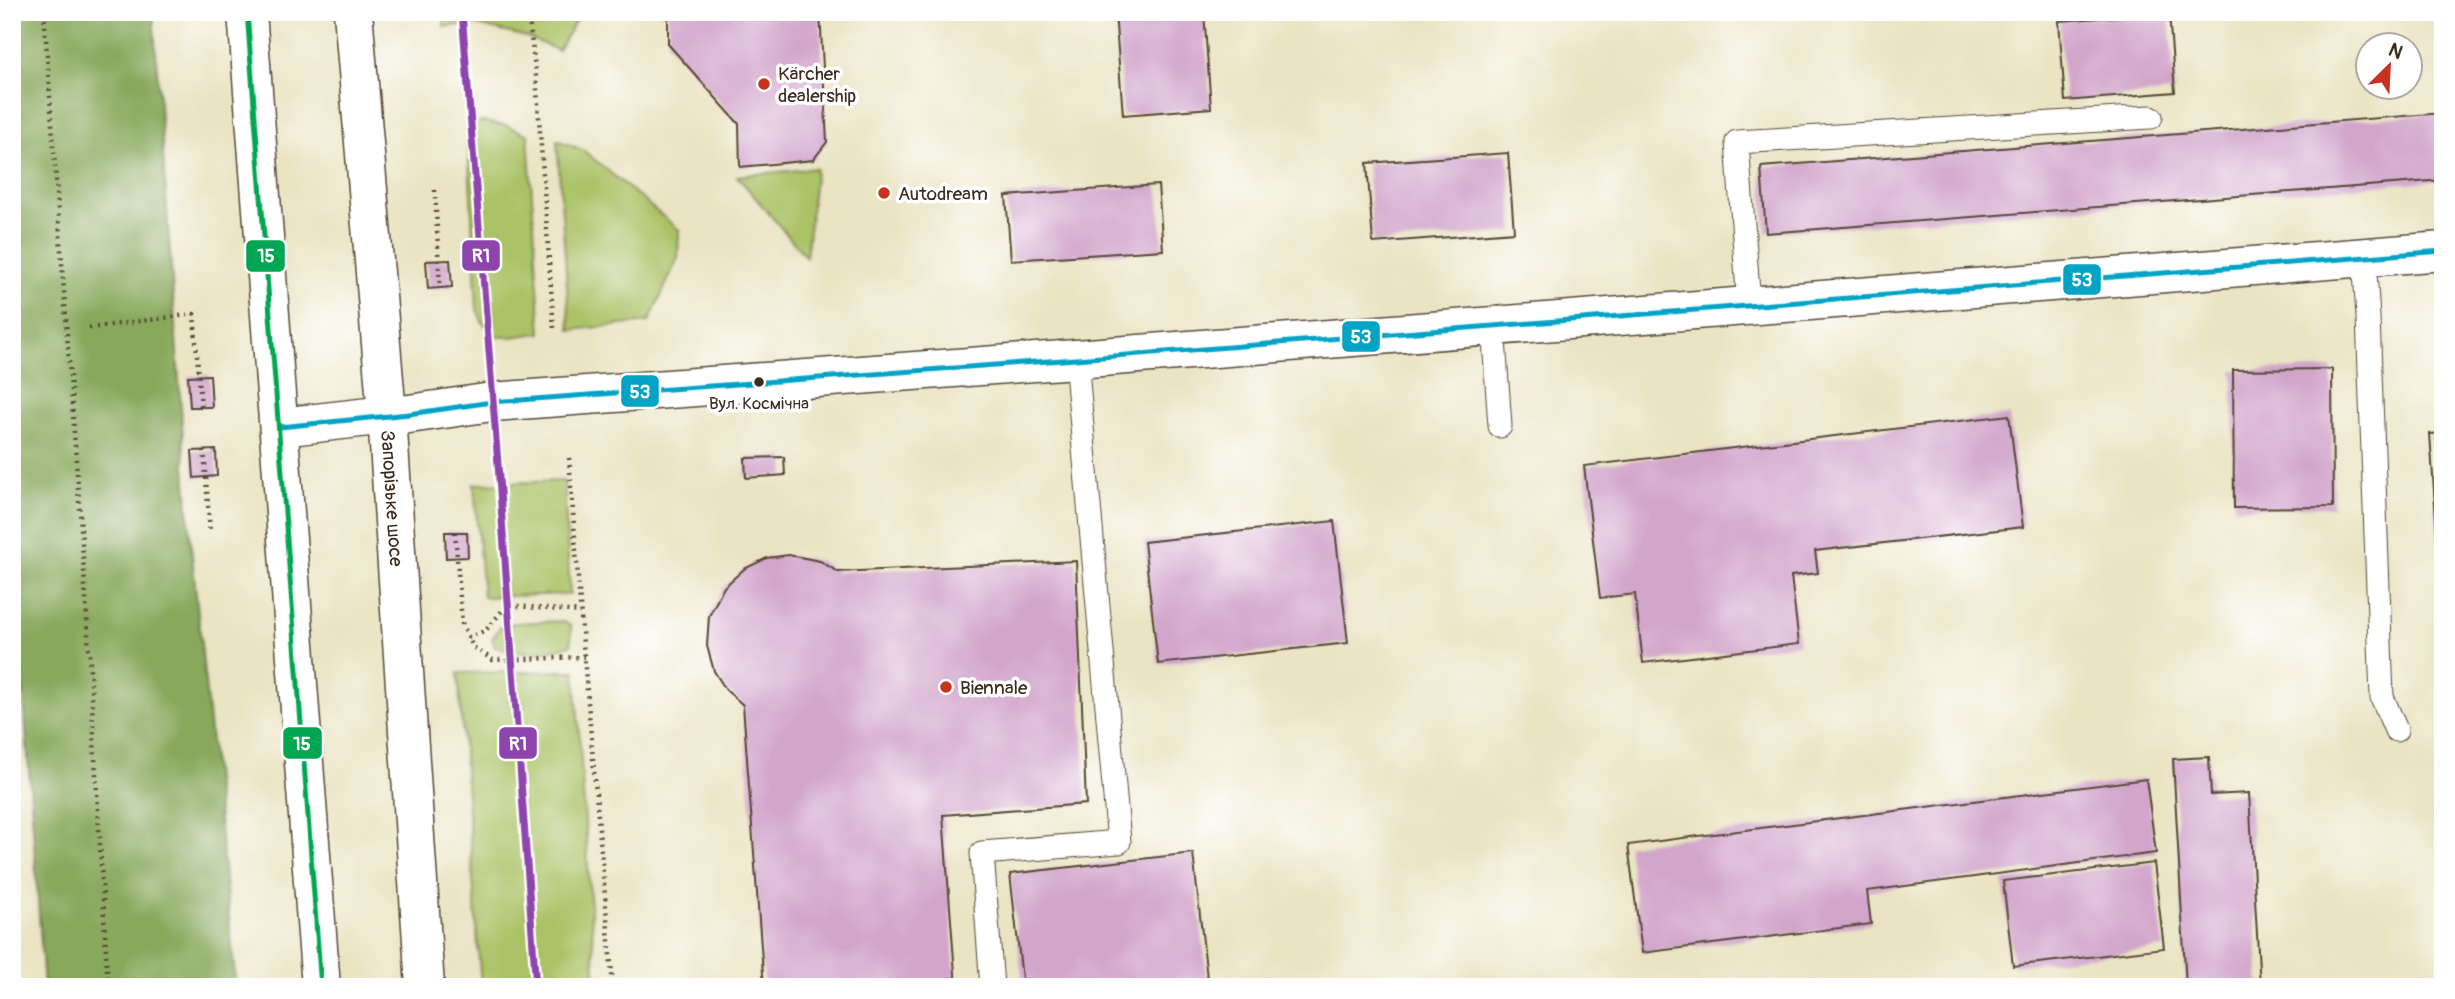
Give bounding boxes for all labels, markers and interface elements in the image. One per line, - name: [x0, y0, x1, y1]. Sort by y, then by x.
- north arrow: [2354, 32, 2424, 102]
- text: N: [2385, 38, 2406, 65]
- place label: Kärcher dealership: [778, 62, 856, 108]
- marker: Kärcher dealership: [756, 76, 772, 92]
- place label: Autodream: [898, 182, 988, 206]
- marker: Autodream: [876, 185, 892, 201]
- line badge: 15: [245, 239, 286, 273]
- line badge: R1: [461, 239, 501, 272]
- text: 15: [257, 244, 275, 268]
- text: R1: [472, 244, 490, 268]
- line badge: 53: [2062, 263, 2102, 296]
- text: 53: [2072, 268, 2092, 292]
- line badge: 53: [1341, 320, 1381, 353]
- text: 53: [1351, 325, 1371, 349]
- line badge: 53: [620, 374, 660, 408]
- marker: Вул. Космічна: [752, 375, 766, 389]
- text: 53: [630, 380, 650, 404]
- place label: Вул. Космічна: [709, 393, 809, 414]
- street label: Запорізьке шосе: [375, 430, 408, 568]
- place label: Biennale: [960, 676, 1028, 700]
- marker: Biennale: [938, 679, 954, 695]
- line badge: 15: [282, 726, 323, 760]
- line badge: R1: [498, 726, 538, 760]
- text: 15: [293, 732, 311, 756]
- text: R1: [509, 732, 527, 756]

